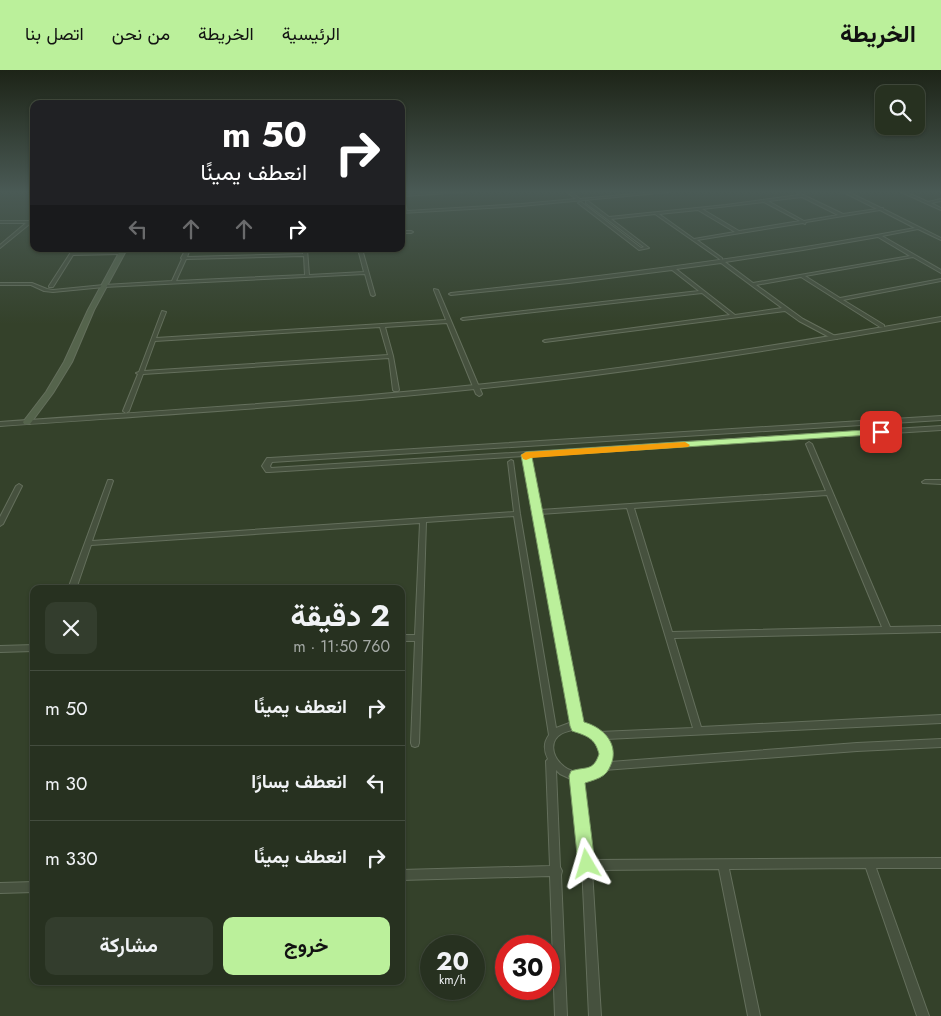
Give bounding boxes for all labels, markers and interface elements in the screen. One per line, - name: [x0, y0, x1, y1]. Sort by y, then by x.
- text: الخريطة: [840, 16, 916, 51]
- text: اتصل بنا: [25, 21, 84, 47]
- text: من نحن: [112, 21, 170, 47]
- text: الخريطة: [198, 21, 254, 47]
- text: الرئيسية: [282, 21, 340, 47]
- map controls: [875, 85, 925, 135]
- button: search: [875, 85, 925, 135]
- text: 50 m: [222, 110, 307, 160]
- icon: right: [325, 120, 390, 185]
- text: انعطف يمينًا: [201, 156, 307, 188]
- icon: left: [124, 215, 152, 243]
- icon: ahead: [177, 215, 205, 243]
- icon: ahead: [230, 215, 258, 243]
- icon: right: [283, 215, 311, 243]
- pin: [860, 411, 902, 453]
- icon: arrive: [867, 418, 895, 446]
- text: 2 دقيقة: [291, 594, 390, 637]
- button: close: [45, 602, 97, 654]
- text: 760 m · 11:50: [293, 635, 390, 658]
- text: انعطف يمينًا: [254, 693, 347, 720]
- icon: right: [362, 694, 390, 722]
- text: 50 m: [45, 695, 88, 722]
- text: انعطف يسارًا: [251, 768, 347, 795]
- icon: left: [362, 769, 390, 797]
- text: 30 m: [45, 770, 87, 797]
- position arrow: [560, 837, 612, 889]
- text: انعطف يمينًا: [254, 843, 347, 870]
- icon: right: [362, 844, 390, 872]
- text: 330 m: [45, 845, 98, 872]
- button: مشاركة: [45, 917, 213, 975]
- button: خروج: [223, 917, 390, 975]
- speed limit sign: 30: [495, 935, 560, 1000]
- text: 20: [436, 943, 469, 979]
- text: km/h: [439, 971, 466, 989]

